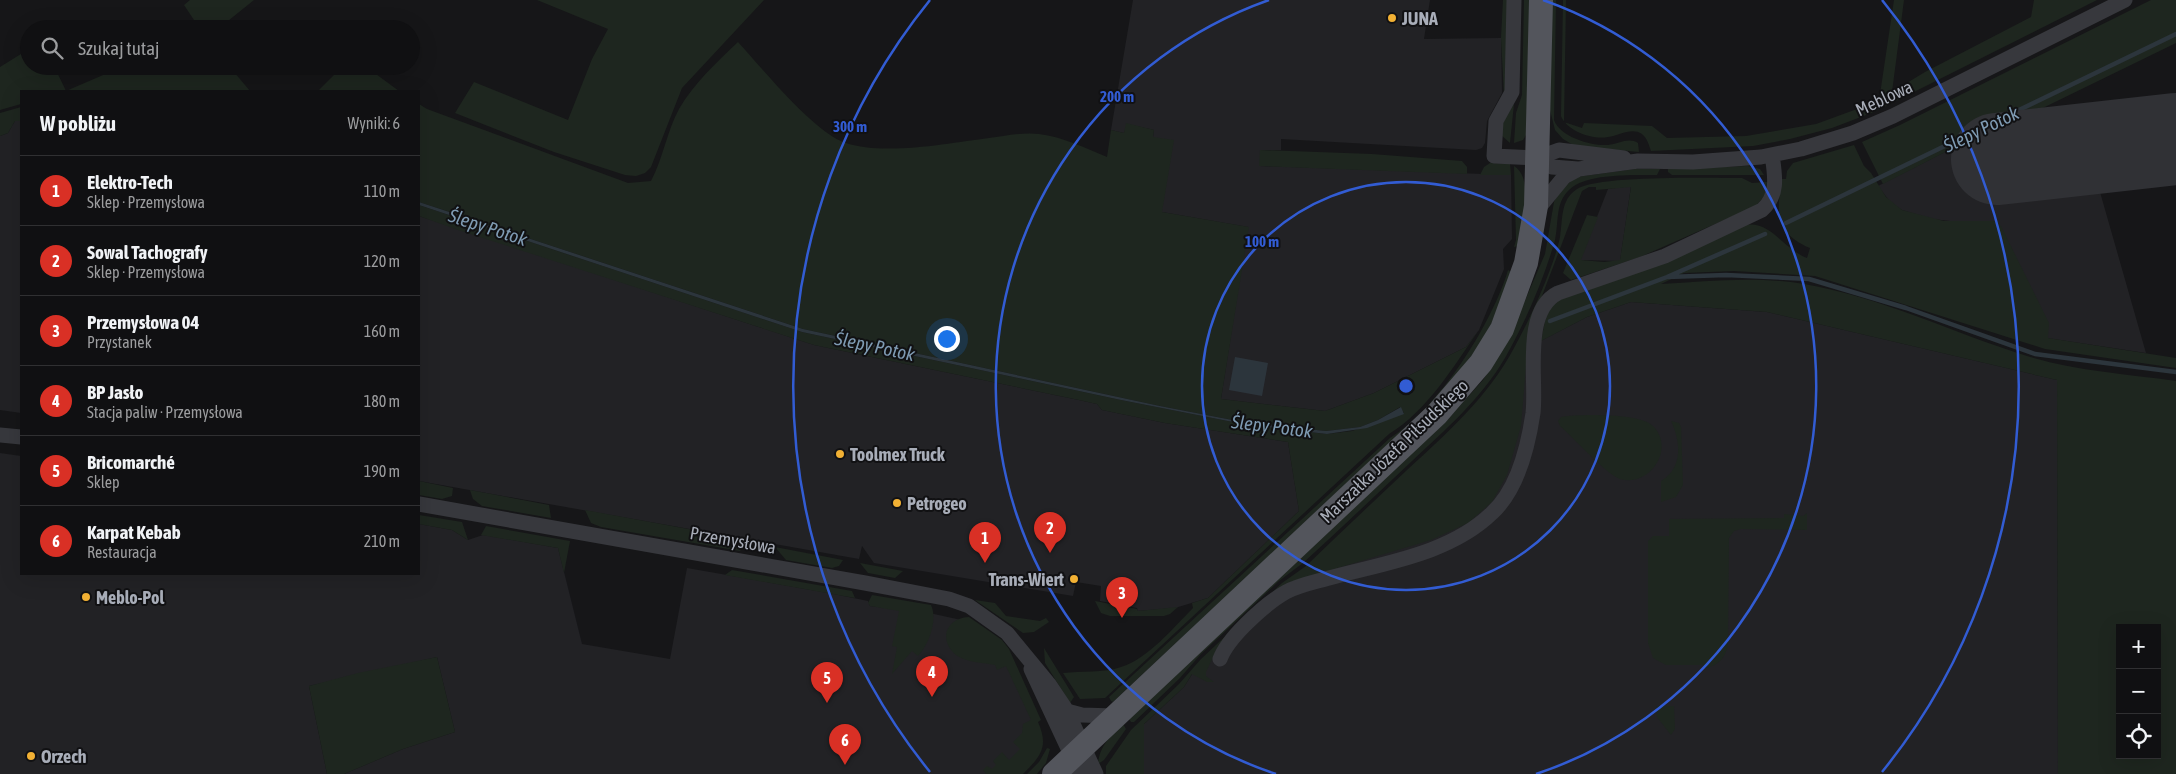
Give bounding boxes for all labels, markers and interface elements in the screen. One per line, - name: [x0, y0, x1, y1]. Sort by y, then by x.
- place label: JUNA: [1401, 8, 1438, 29]
- marker: JUNA: [1386, 12, 1398, 24]
- search box: [20, 20, 420, 75]
- icon: search: [38, 34, 66, 62]
- text: Szukaj tutaj: [78, 37, 160, 59]
- street label: Meblowa: [1852, 76, 1916, 120]
- text: 200 m: [1100, 88, 1134, 105]
- water label: Ślepy Potok: [1939, 101, 2023, 157]
- text: W pobliżu: [40, 111, 116, 135]
- text: Wyniki: 6: [348, 114, 400, 132]
- text: 300 m: [833, 118, 867, 135]
- text: Elektro-Tech: [87, 171, 173, 193]
- text: 1: [52, 182, 60, 200]
- text: 110 m: [364, 182, 400, 200]
- text: Sklep · Przemysłowa: [87, 193, 205, 211]
- water label: Ślepy Potok: [445, 204, 531, 250]
- text: 100 m: [1245, 233, 1279, 250]
- text: Sowal Tachografy: [87, 241, 208, 263]
- text: 2: [52, 252, 60, 270]
- text: 120 m: [364, 252, 400, 270]
- text: Sklep · Przemysłowa: [87, 263, 205, 281]
- text: Przemysłowa 04: [87, 311, 199, 333]
- text: 3: [52, 322, 60, 340]
- text: 160 m: [364, 322, 400, 340]
- your location: [934, 326, 960, 352]
- water label: Ślepy Potok: [832, 327, 918, 365]
- text: Przystanek: [87, 333, 152, 351]
- street label: Marszałka Józefa Piłsudskiego: [1316, 375, 1472, 527]
- centre of rings: [1397, 377, 1415, 395]
- text: BP Jasło: [87, 381, 143, 403]
- text: 4: [52, 392, 60, 410]
- text: 180 m: [364, 392, 400, 410]
- text: Stacja paliw · Przemysłowa: [87, 403, 243, 421]
- water label: Ślepy Potok: [1229, 410, 1314, 442]
- place label: Toolmex Truck: [850, 444, 946, 465]
- marker: Toolmex Truck: [834, 448, 846, 460]
- text: Bricomarché: [87, 451, 175, 473]
- text: 5: [52, 462, 60, 480]
- text: 190 m: [364, 462, 400, 480]
- text: Sklep: [87, 473, 120, 491]
- place label: Petrogeo: [907, 493, 967, 514]
- marker: Petrogeo: [891, 497, 903, 509]
- pin: 2: [1034, 512, 1066, 553]
- text: Karpat Kebab: [87, 521, 181, 543]
- street label: Przemysłowa: [688, 522, 778, 558]
- pin: 1: [969, 522, 1001, 563]
- text: 6: [52, 532, 60, 550]
- text: 210 m: [364, 532, 400, 550]
- text: Restauracja: [87, 543, 157, 561]
- place label: Trans-Wiert: [989, 569, 1065, 590]
- marker: Trans-Wiert: [1068, 573, 1080, 585]
- pin: 3: [1106, 577, 1138, 618]
- place label: Meblo-Pol: [96, 587, 164, 608]
- marker: Meblo-Pol: [80, 591, 92, 603]
- map controls: [2116, 624, 2161, 759]
- button: +: [2116, 624, 2161, 669]
- pin: 4: [916, 656, 948, 697]
- pin: 5: [811, 662, 843, 703]
- button: −: [2116, 669, 2161, 714]
- button: locate: [2116, 714, 2161, 759]
- pin: 6: [829, 724, 861, 765]
- place label: Orzech: [41, 746, 87, 767]
- marker: Orzech: [25, 750, 37, 762]

